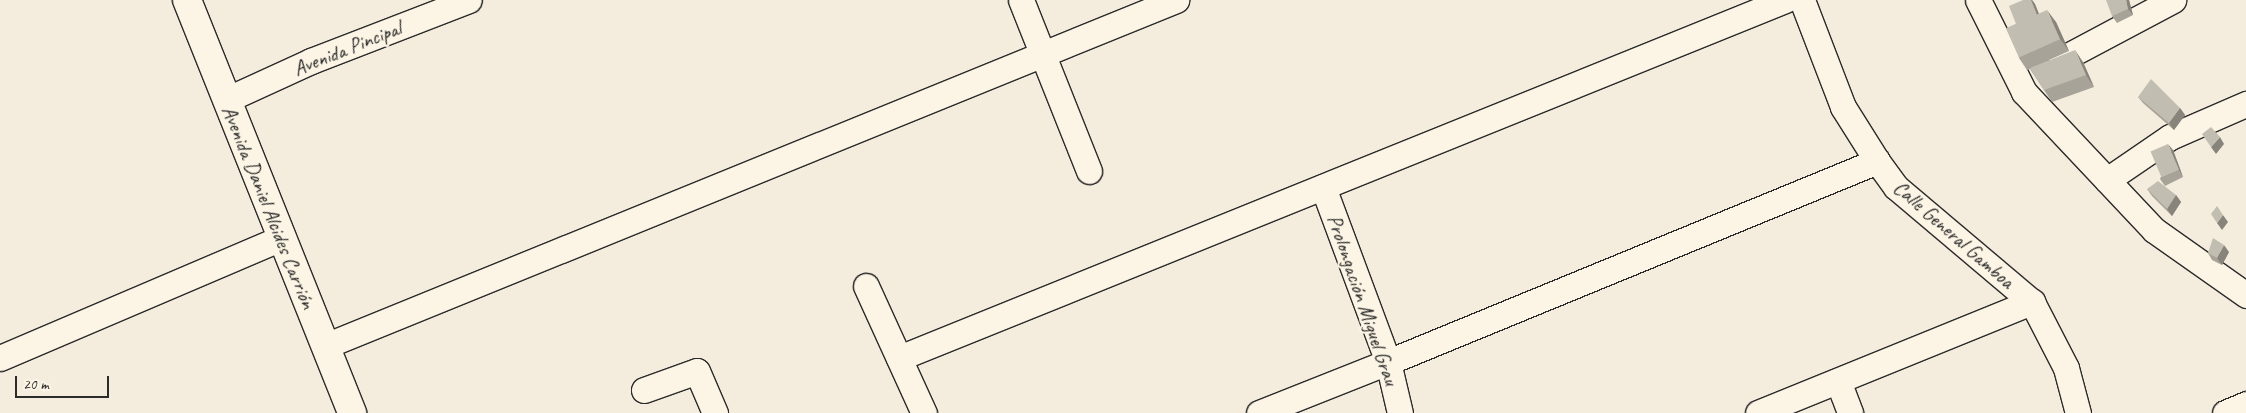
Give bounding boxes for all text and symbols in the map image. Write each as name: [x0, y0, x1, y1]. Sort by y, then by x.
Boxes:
street label: Avenida Pincipal: [289, 15, 405, 81]
street label: Avenida Daniel Alcides Carrión: [217, 101, 321, 313]
street label: Calle General Gamboa: [1888, 174, 2020, 294]
street label: Prolongación Miguel Grau: [1322, 211, 1404, 389]
scale bar: [18, 366, 111, 398]
text: 20 m: [23, 375, 49, 394]

